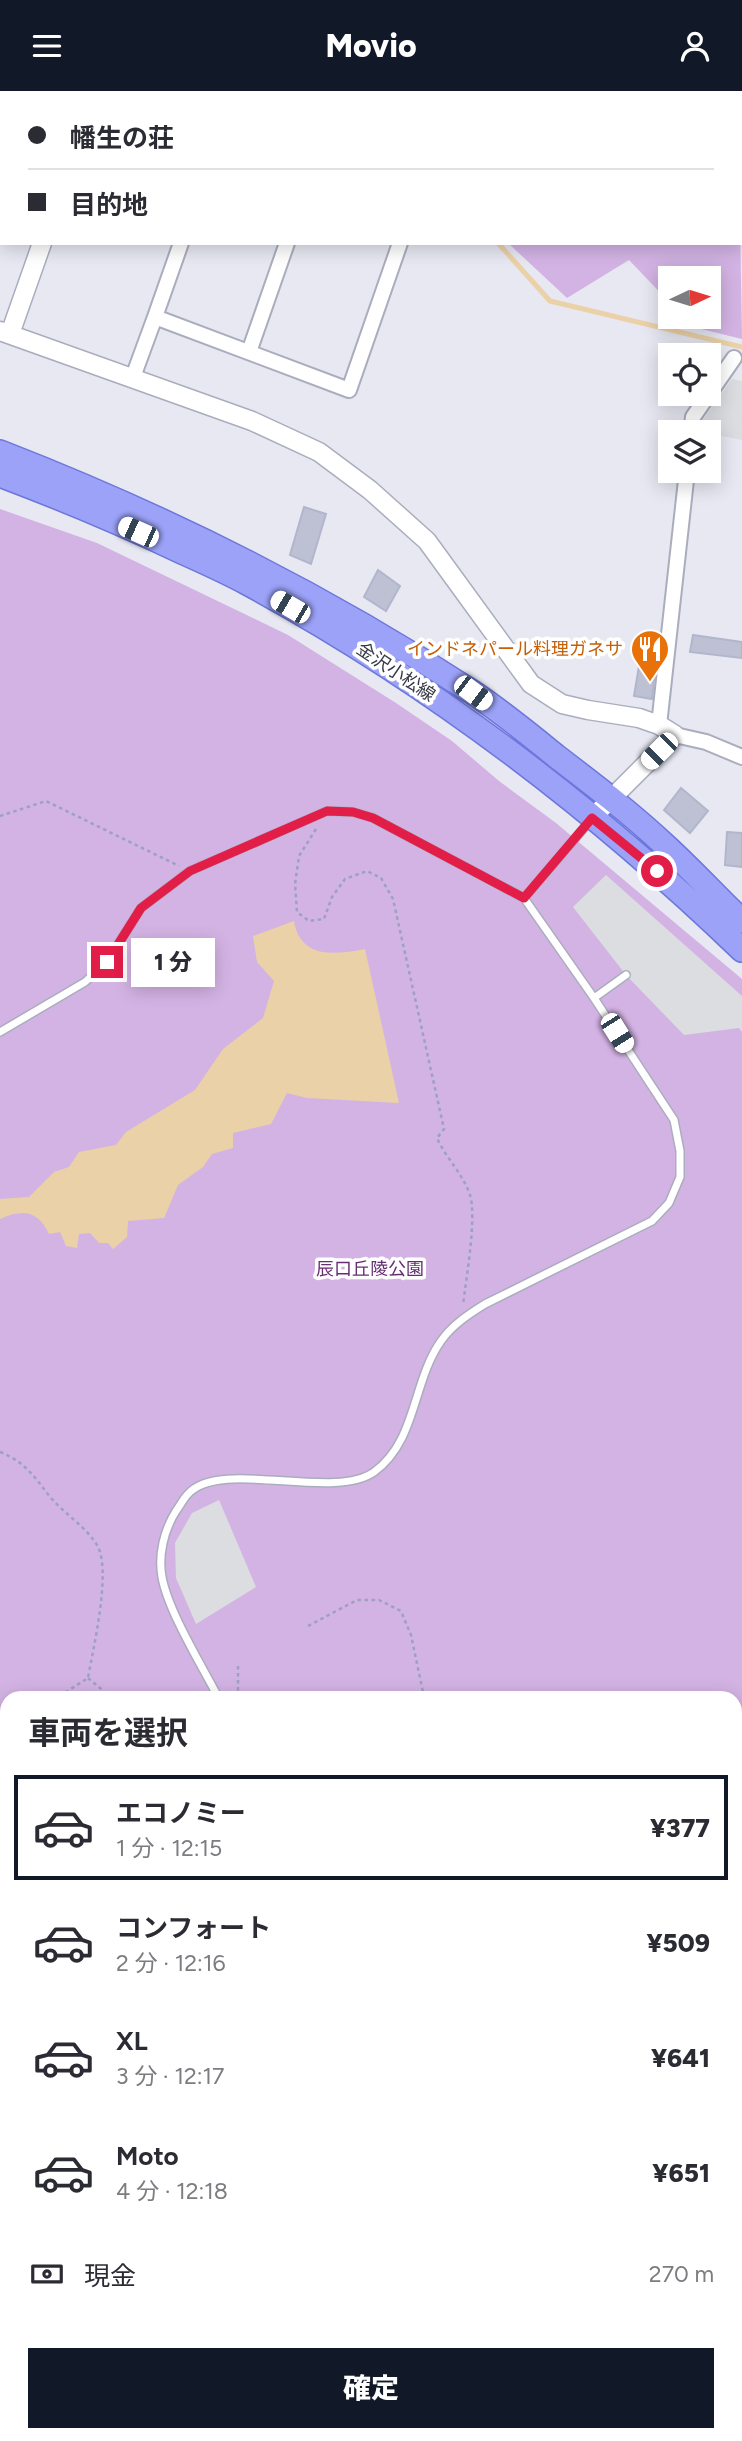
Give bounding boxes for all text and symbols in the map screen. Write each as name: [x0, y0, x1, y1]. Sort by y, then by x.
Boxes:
icon: menu: [28, 27, 66, 65]
text: Movio: [325, 27, 417, 65]
icon: person: [676, 27, 714, 65]
text: 幡生の荘: [70, 122, 174, 154]
text: 目的地: [70, 189, 148, 221]
north arrow: [658, 266, 721, 329]
map controls: [658, 266, 721, 483]
button: locate: [658, 343, 721, 406]
button: layers: [658, 420, 721, 483]
car: [115, 514, 162, 550]
car: [267, 587, 314, 627]
restaurant icon: インドネパール料理ガネサ: [629, 628, 671, 683]
street label: 金沢小松線: [353, 638, 439, 706]
place label: インドネパール料理ガネサ: [407, 638, 623, 660]
car: [450, 672, 497, 714]
car: [637, 729, 682, 773]
route start: [641, 855, 673, 887]
callout: 1 分: [132, 937, 216, 987]
route end: [91, 946, 123, 978]
text: 1 分: [154, 948, 192, 976]
car: [597, 1010, 638, 1056]
park label: 辰口丘陵公園: [316, 1258, 424, 1280]
text: 車両を選択: [28, 1714, 188, 1752]
icon: car: [32, 1796, 95, 1859]
text: エコノミー: [116, 1797, 246, 1829]
text: ¥377: [650, 1812, 710, 1844]
text: 1 分 · 12:15: [116, 1834, 222, 1862]
icon: car: [32, 1911, 95, 1974]
text: コンフォート: [116, 1912, 271, 1944]
text: ¥509: [646, 1927, 710, 1959]
text: 2 分 · 12:16: [116, 1949, 225, 1977]
text: XL: [116, 2025, 148, 2057]
icon: car: [32, 2026, 95, 2089]
text: ¥641: [651, 2042, 710, 2074]
text: 3 分 · 12:17: [116, 2062, 224, 2090]
text: Moto: [116, 2140, 179, 2172]
icon: car: [32, 2141, 95, 2204]
text: ¥651: [652, 2157, 710, 2189]
text: 4 分 · 12:18: [116, 2177, 228, 2205]
icon: cash: [28, 2255, 66, 2293]
text: 現金: [84, 2260, 136, 2292]
text: 270 m: [649, 2260, 714, 2288]
button: 確定: [28, 2348, 714, 2428]

